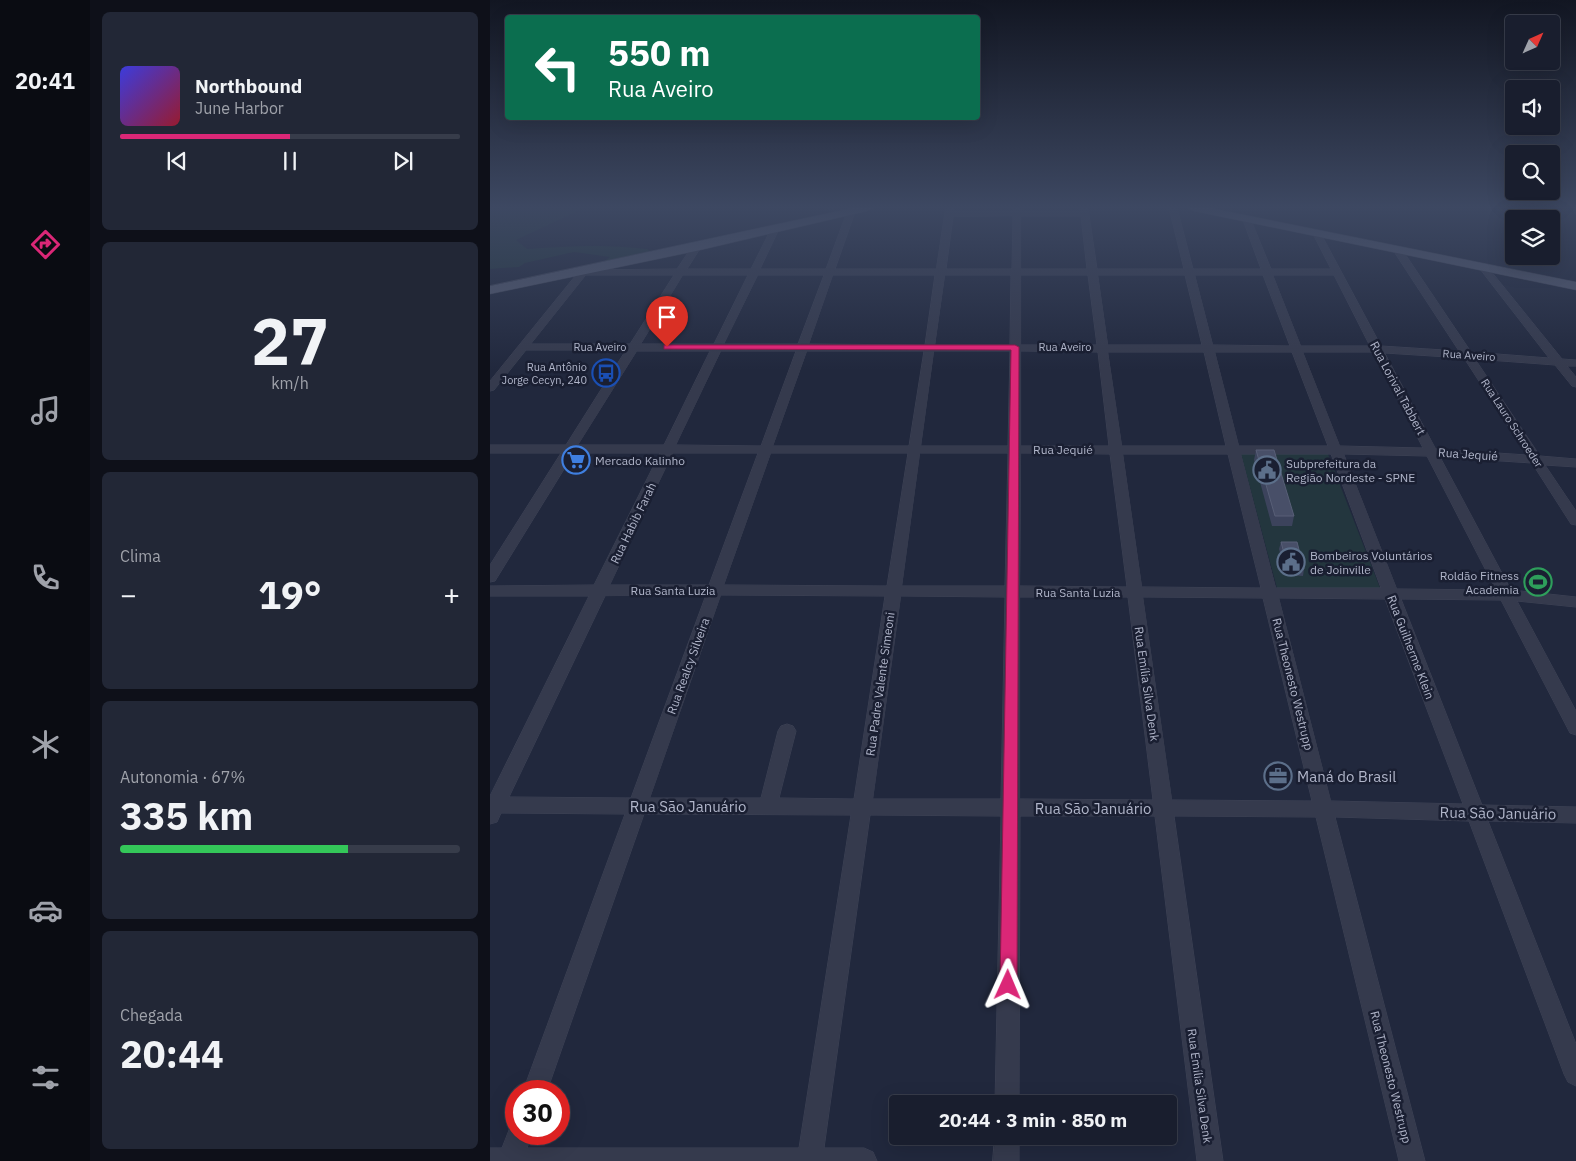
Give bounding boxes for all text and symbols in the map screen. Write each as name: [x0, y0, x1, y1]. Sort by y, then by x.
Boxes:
north arrow: [1505, 15, 1560, 70]
map controls: [1505, 15, 1560, 265]
text: 550 m: [608, 30, 711, 76]
icon: left: [525, 35, 590, 100]
text: 20:41: [15, 66, 75, 95]
text: Northbound: [195, 74, 302, 98]
text: Rua Aveiro: [608, 74, 714, 103]
button: sound: [1505, 80, 1560, 135]
text: June Harbor: [195, 98, 284, 118]
button: search: [1505, 145, 1560, 200]
icon: previous: [163, 147, 191, 175]
icon: pause: [276, 147, 304, 175]
icon: next: [389, 147, 417, 175]
button: layers: [1505, 210, 1560, 265]
icon: directions: [28, 227, 63, 262]
pin: [646, 296, 688, 347]
text: 27: [251, 298, 329, 383]
icon: arrive: [653, 303, 681, 331]
street label: Rua Lorival Tabbert: [1367, 339, 1429, 437]
street label: Rua Aveiro: [574, 340, 626, 354]
street label: Rua Aveiro: [1039, 340, 1091, 354]
street label: Rua Aveiro: [1442, 346, 1496, 364]
bus stop icon: Rua Antônio Jorge Cecyn, 240: [591, 358, 621, 388]
place label: Rua Antônio Jorge Cecyn, 240: [502, 360, 587, 387]
text: km/h: [271, 373, 309, 393]
street label: Rua Lauro Schroeder: [1478, 376, 1546, 470]
icon: music: [28, 393, 63, 428]
street label: Rua Jequié: [1033, 442, 1093, 457]
street label: Rua Jequié: [1438, 444, 1499, 464]
supermarket icon: Mercado Kalinho: [561, 445, 591, 475]
place label: Mercado Kalinho: [595, 453, 685, 468]
public building icon: Subprefeitura da Região Nordeste - SPNE: [1252, 455, 1282, 485]
place label: Subprefeitura da Região Nordeste - SPNE: [1286, 456, 1415, 485]
street label: Rua Habib Farah: [607, 480, 659, 566]
text: Clima: [120, 546, 161, 566]
public building icon: Bombeiros Voluntários de Joinville: [1276, 547, 1306, 577]
place label: Bombeiros Voluntários de Joinville: [1310, 548, 1433, 577]
icon: phone: [28, 560, 63, 595]
sports icon: Roldão Fitness Academia: [1523, 567, 1553, 597]
place label: Roldão Fitness Academia: [1440, 568, 1520, 597]
text: 19°: [258, 570, 322, 619]
text: −: [120, 576, 137, 613]
text: +: [443, 576, 460, 613]
street label: Rua Santa Luzia: [630, 583, 716, 598]
street label: Rua Santa Luzia: [1035, 585, 1121, 600]
street label: Rua Guilherme Klein: [1384, 593, 1438, 701]
street label: Rua Padre Valente Simeoni: [862, 611, 898, 757]
street label: Rua Realcy Silveira: [664, 615, 713, 716]
street label: Rua Theonesto Westrupp: [1269, 616, 1317, 752]
street label: Rua Emília Silva Denk: [1132, 626, 1163, 743]
icon: climate: [28, 727, 63, 762]
office icon: Maná do Brasil: [1263, 761, 1293, 791]
text: Autonomia · 67%: [120, 767, 245, 787]
place label: Maná do Brasil: [1297, 767, 1396, 786]
text: 335 km: [120, 791, 253, 840]
street label: Rua São Januário: [630, 797, 746, 816]
street label: Rua São Januário: [1035, 799, 1151, 818]
street label: Rua São Januário: [1439, 802, 1557, 824]
icon: car: [28, 893, 63, 928]
position arrow: [981, 958, 1033, 1010]
text: Chegada: [120, 1005, 183, 1025]
street label: Rua Theonesto Westrupp: [1367, 1009, 1415, 1145]
street label: Rua Emília Silva Denk: [1185, 1028, 1216, 1145]
text: 20:44: [120, 1029, 224, 1078]
icon: filters: [28, 1060, 63, 1095]
speed limit sign: 30: [505, 1080, 570, 1145]
text: 20:44 · 3 min · 850 m: [939, 1108, 1127, 1132]

